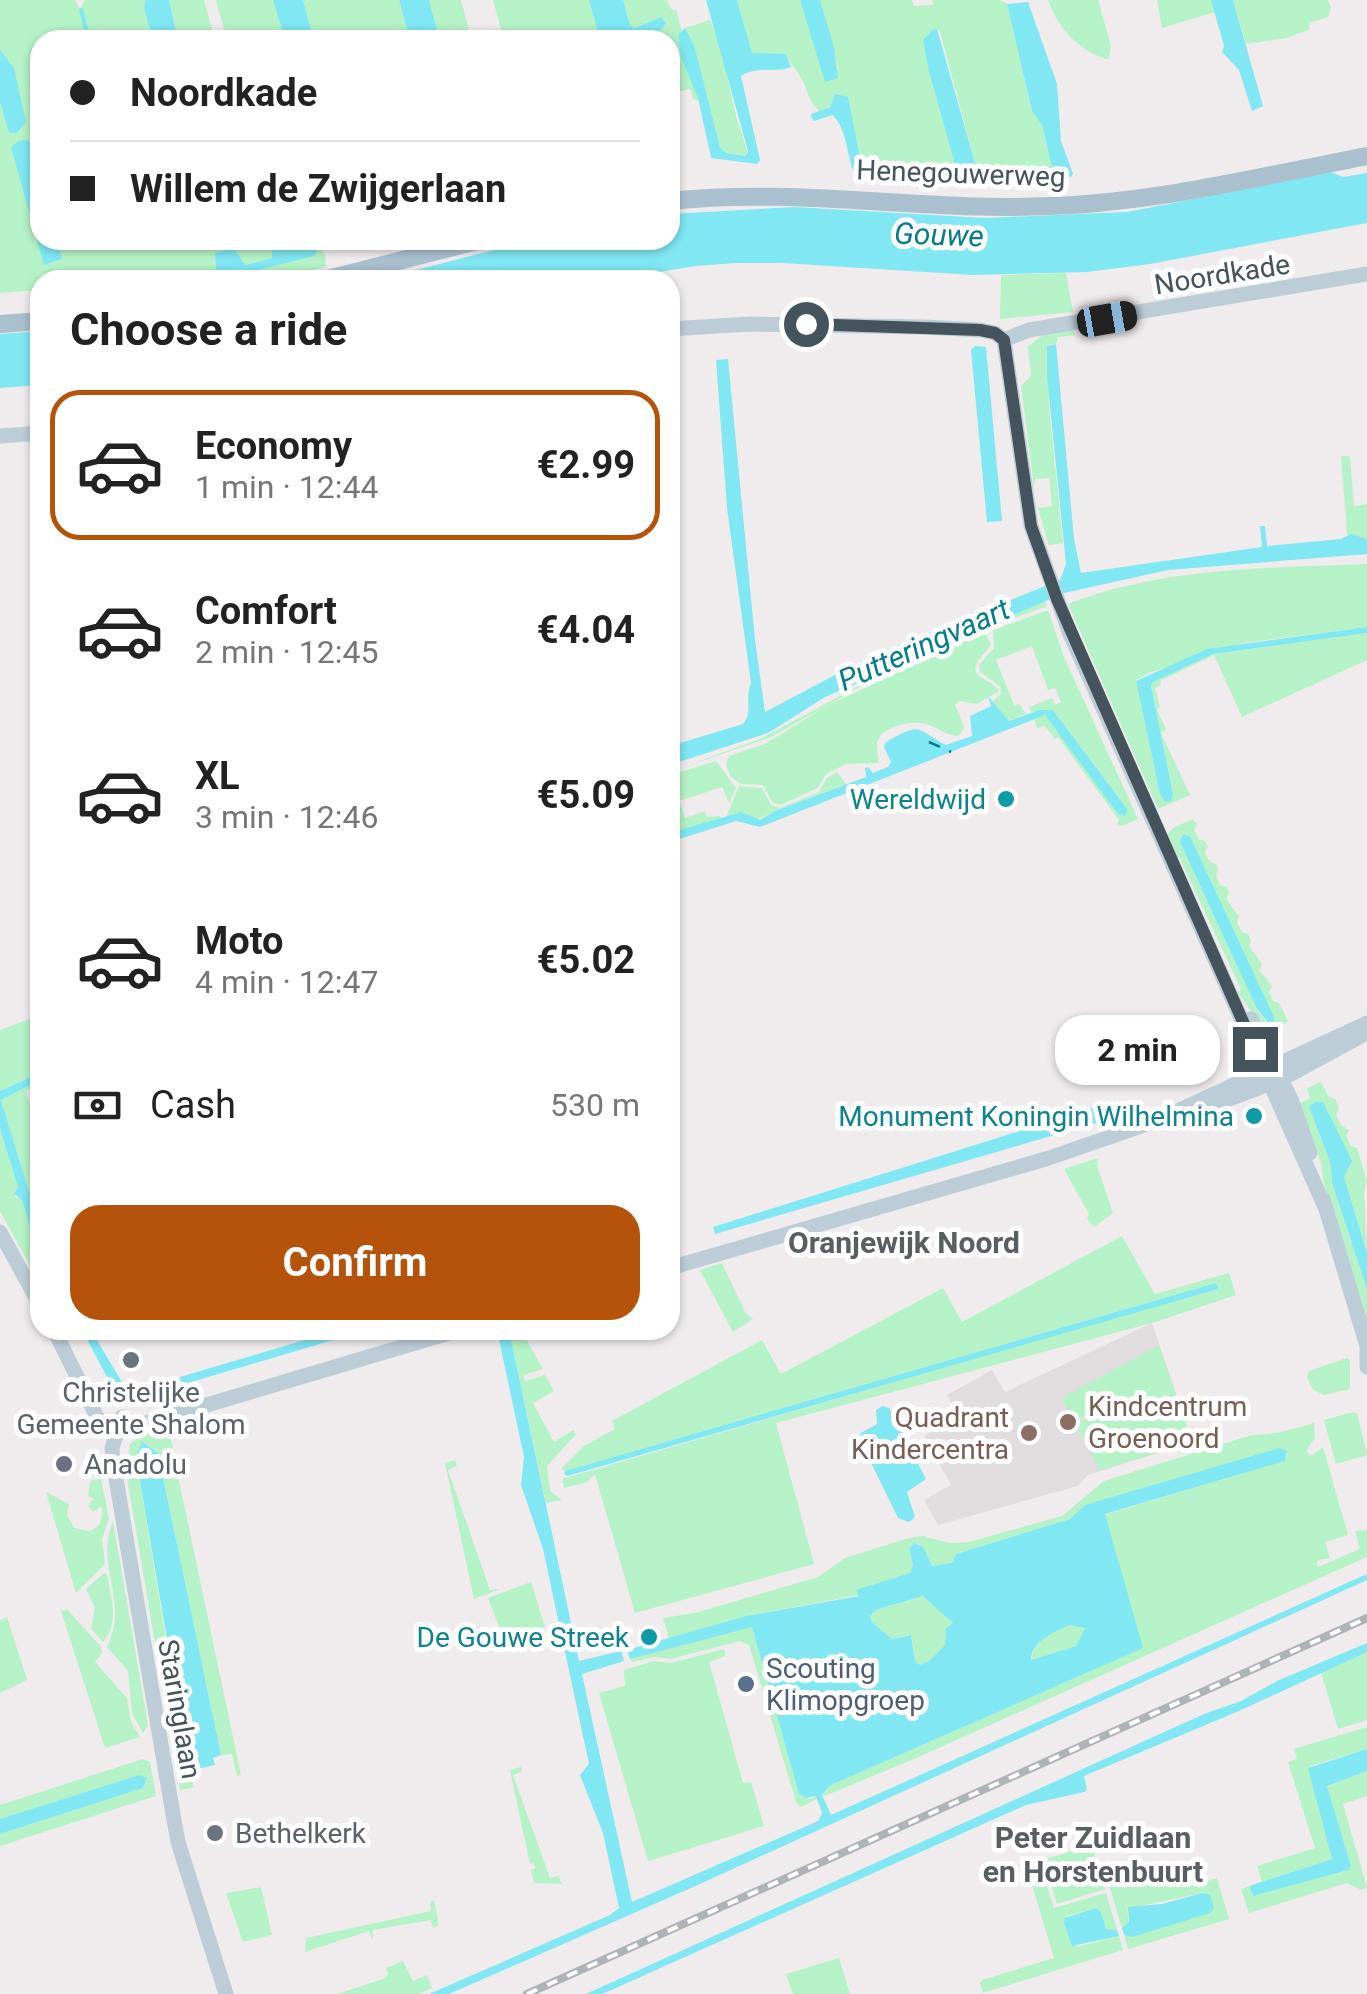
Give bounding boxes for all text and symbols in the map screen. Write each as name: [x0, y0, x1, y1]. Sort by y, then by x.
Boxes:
text: Noordkade: [130, 71, 317, 115]
street label: Henegouwerweg: [856, 153, 1066, 194]
text: Willem de Zwijgerlaan: [130, 167, 506, 211]
water label: Gouwe: [894, 215, 984, 254]
street label: Noordkade: [1152, 247, 1292, 302]
car: [1075, 299, 1139, 339]
route start: [784, 302, 829, 347]
text: Choose a ride: [70, 303, 347, 356]
icon: car: [75, 420, 165, 510]
text: Economy: [195, 424, 352, 468]
text: €2.99: [537, 443, 635, 487]
text: 1 min · 12:44: [195, 468, 378, 506]
icon: car: [75, 585, 165, 675]
text: Comfort: [195, 589, 337, 633]
water label: Putteringvaart: [833, 591, 1015, 698]
text: €4.04: [537, 608, 635, 652]
text: 2 min · 12:45: [195, 633, 378, 671]
icon: car: [75, 750, 165, 840]
text: XL: [195, 754, 240, 798]
text: €5.09: [537, 773, 635, 817]
place label: Wereldwijd: [850, 783, 986, 816]
marker: Wereldwijd: [995, 788, 1017, 810]
text: 3 min · 12:46: [195, 798, 378, 836]
icon: car: [75, 915, 165, 1005]
text: Moto: [195, 919, 284, 963]
text: €5.02: [537, 938, 635, 982]
text: 4 min · 12:47: [195, 963, 378, 1001]
callout: 2 min: [1055, 1014, 1220, 1084]
route end: [1233, 1027, 1278, 1072]
text: 2 min: [1097, 1031, 1178, 1069]
icon: cash: [70, 1078, 125, 1133]
text: Cash: [150, 1083, 236, 1127]
text: 530 m: [550, 1086, 640, 1124]
place label: Monument Koningin Wilhelmina: [838, 1100, 1234, 1133]
marker: Monument Koningin Wilhelmina: [1243, 1105, 1265, 1127]
button: Confirm: [70, 1205, 640, 1320]
district label: Oranjewijk Noord: [788, 1225, 1020, 1260]
marker: Christelijke Gemeente Shalom: [120, 1349, 142, 1371]
place label: Christelijke Gemeente Shalom: [16, 1376, 246, 1441]
place label: Kindcentrum Groenoord: [1088, 1390, 1247, 1455]
place label: Quadrant Kindercentra: [851, 1401, 1009, 1466]
marker: Kindcentrum Groenoord: [1057, 1411, 1079, 1433]
marker: Quadrant Kindercentra: [1018, 1422, 1040, 1444]
place label: Anadolu: [84, 1448, 187, 1481]
marker: Anadolu: [53, 1453, 75, 1475]
place label: De Gouwe Streek: [417, 1621, 630, 1654]
marker: De Gouwe Streek: [638, 1626, 660, 1648]
street label: Staringlaan: [151, 1637, 208, 1781]
place label: Scouting Klimopgroep: [766, 1652, 925, 1717]
marker: Scouting Klimopgroep: [735, 1673, 757, 1695]
place label: Bethelkerk: [235, 1817, 367, 1850]
district label: Peter Zuidlaan en Horstenbuurt: [983, 1820, 1203, 1889]
marker: Bethelkerk: [204, 1822, 226, 1844]

